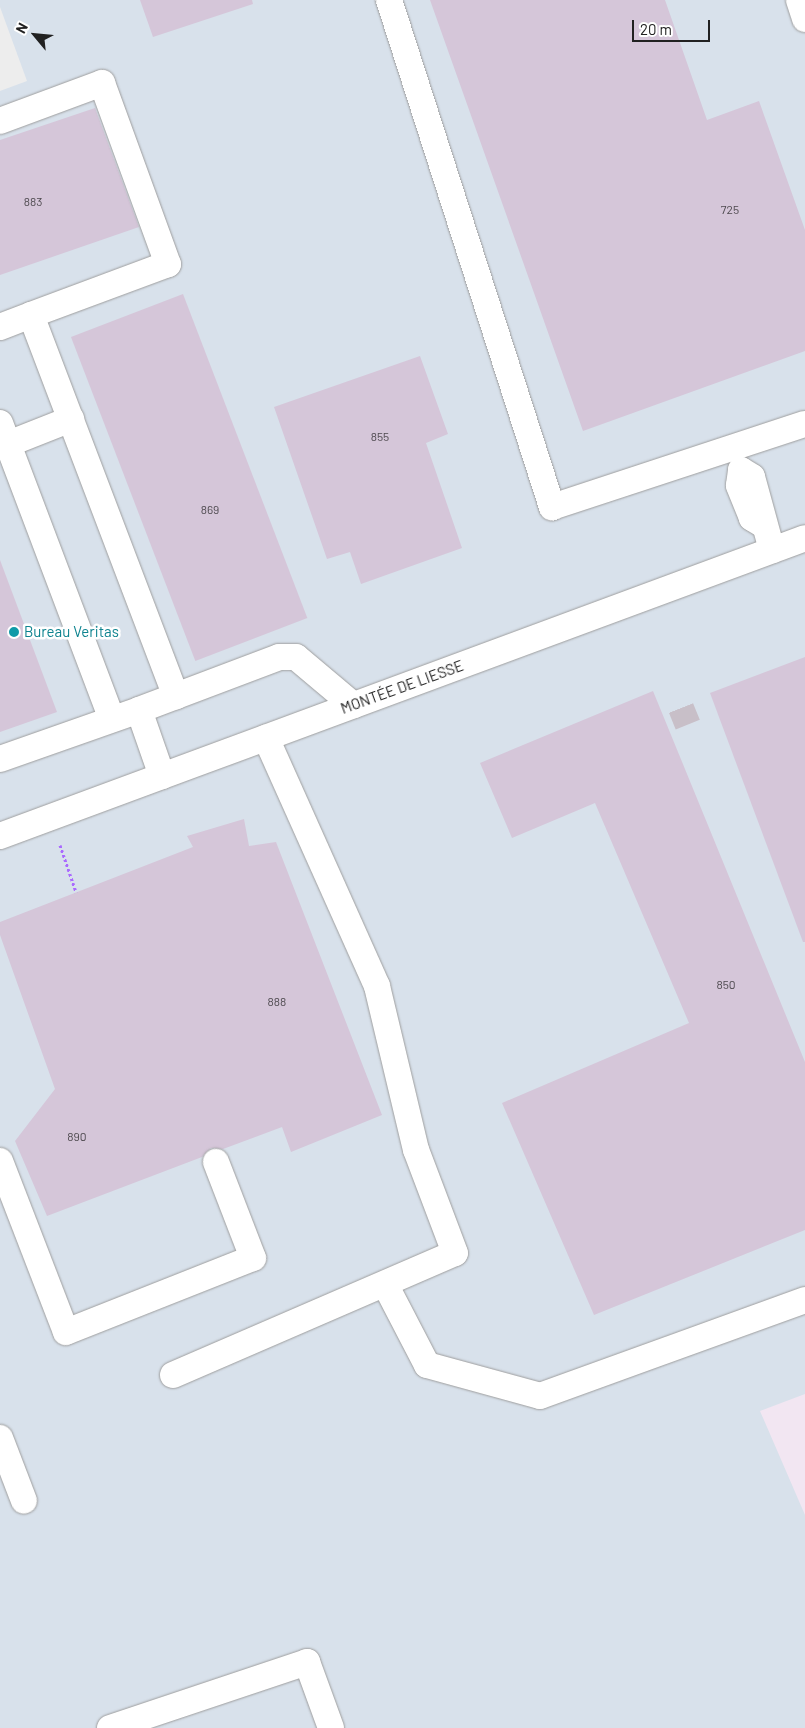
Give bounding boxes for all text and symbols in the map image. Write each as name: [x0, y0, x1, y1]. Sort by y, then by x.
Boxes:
north arrow: [10, 10, 60, 60]
scale bar: [635, 10, 712, 42]
text: N: [12, 20, 31, 36]
text: 20 m: [640, 20, 672, 38]
house number: 883: [24, 195, 42, 209]
house number: 725: [721, 203, 739, 217]
house number: 855: [371, 430, 389, 444]
house number: 869: [201, 503, 219, 517]
place label: Bureau Veritas: [24, 623, 119, 641]
marker: Bureau Veritas: [8, 626, 20, 638]
street label: MONTÉE DE LIESSE: [338, 656, 466, 718]
house number: 850: [716, 978, 736, 992]
house number: 888: [268, 995, 286, 1009]
house number: 890: [67, 1130, 87, 1144]

